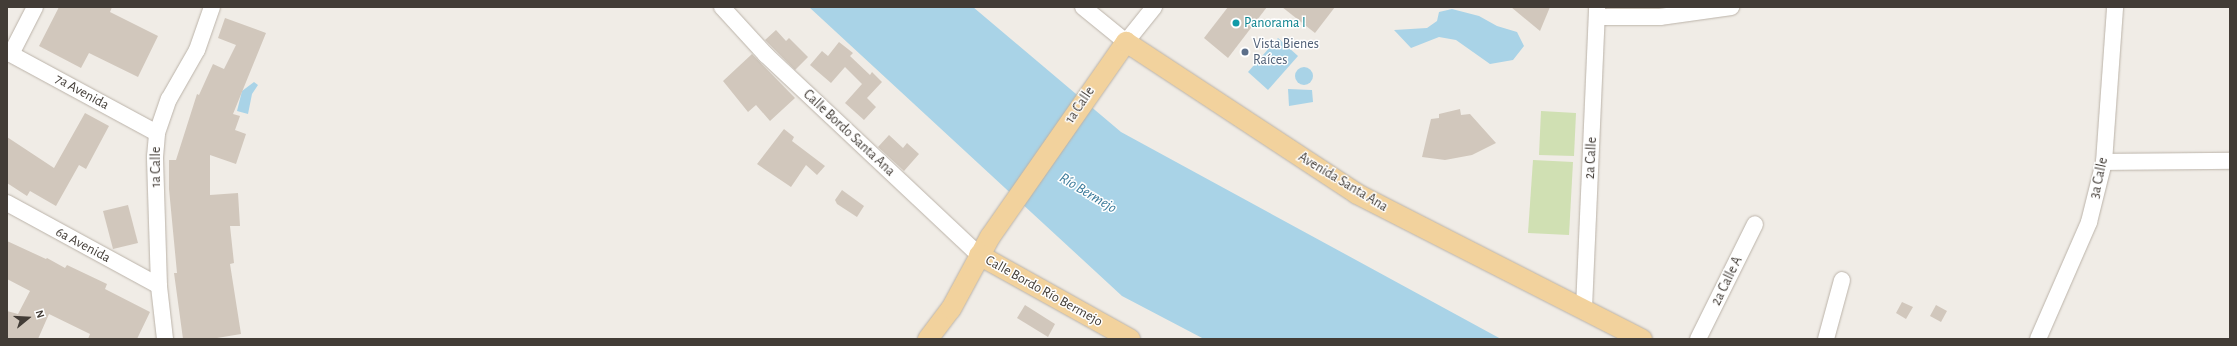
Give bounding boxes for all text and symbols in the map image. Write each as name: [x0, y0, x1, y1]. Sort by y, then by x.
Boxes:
place label: Panorama I: [1244, 15, 1306, 31]
marker: Panorama I: [1231, 18, 1241, 28]
place label: Vista Bienes Raíces: [1253, 36, 1319, 68]
marker: Vista Bienes Raíces: [1240, 47, 1250, 57]
street label: 7a Avenida: [52, 70, 112, 114]
street label: 1a Calle: [1062, 83, 1098, 127]
street label: Calle Bordo Santa Ana: [800, 86, 898, 180]
street label: 2a Calle: [1582, 136, 1600, 180]
street label: 1a Calle: [148, 147, 164, 187]
street label: Avenida Santa Ana: [1295, 149, 1391, 215]
street label: 3a Calle: [2086, 156, 2112, 200]
water label: Río Bermejo: [1056, 169, 1120, 217]
street label: 6a Avenida: [53, 224, 113, 266]
street label: Calle Bordo Río Bermejo: [982, 252, 1106, 330]
street label: 2a Calle A: [1708, 254, 1746, 308]
north arrow: [8, 298, 48, 338]
text: N: [33, 309, 46, 319]

